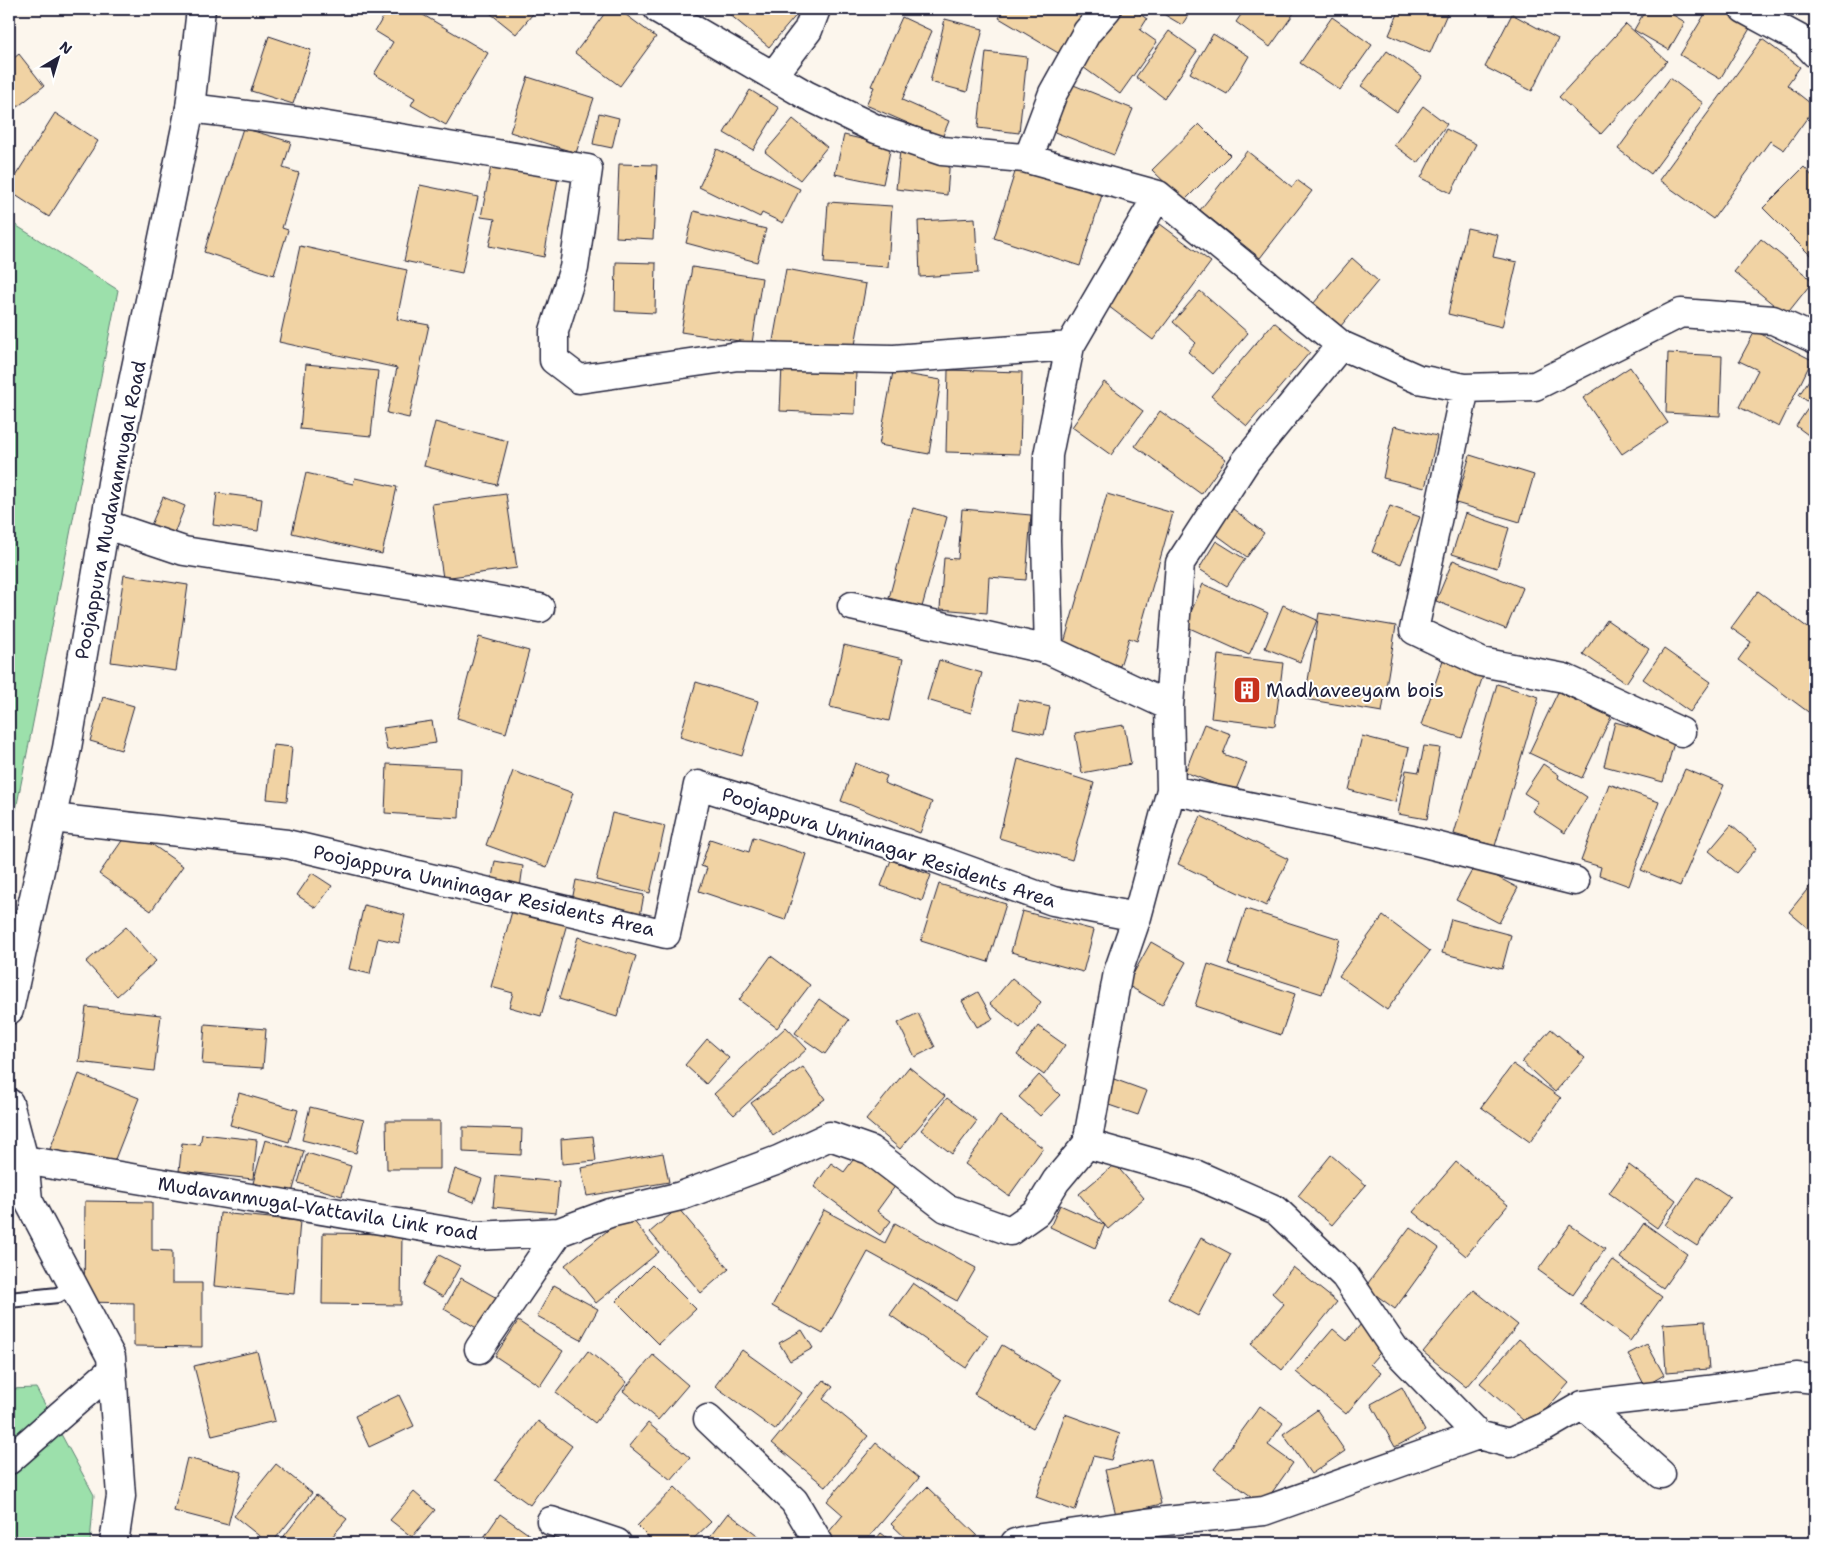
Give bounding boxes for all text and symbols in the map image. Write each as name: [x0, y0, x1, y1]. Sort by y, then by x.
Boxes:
north arrow: [32, 32, 82, 82]
text: N: [56, 37, 76, 58]
street label: Poojappura Mudavanmugal Road: [69, 358, 152, 662]
building icon: Madhaveeyam bois: [1232, 675, 1262, 705]
place label: Madhaveeyam bois: [1266, 678, 1444, 703]
street label: Poojappura Unninagar Residents Area: [719, 782, 1059, 913]
street label: Poojappura Unninagar Residents Area: [311, 839, 657, 942]
street label: Mudavanmugal-Vattavila Link road: [156, 1171, 480, 1246]

